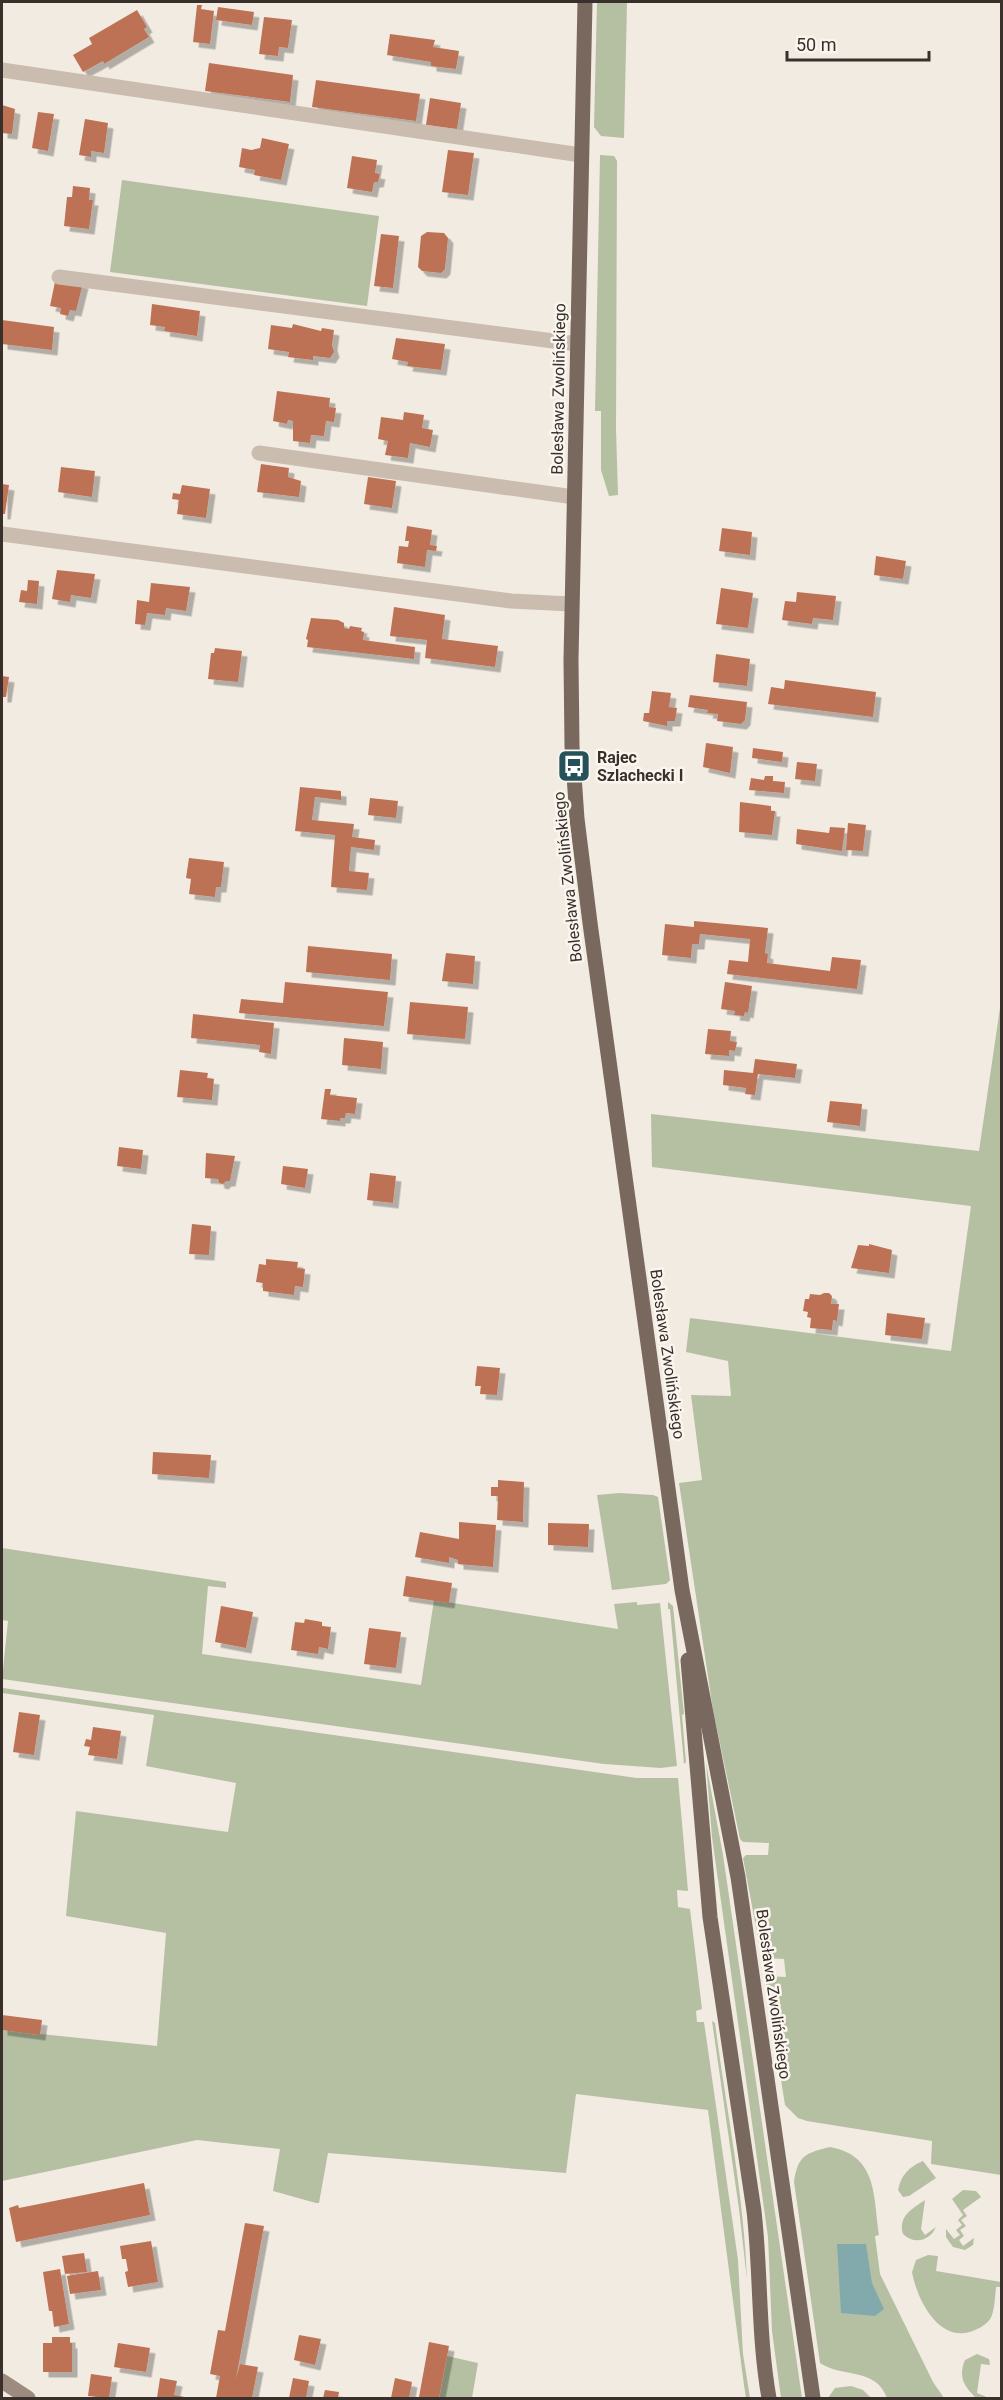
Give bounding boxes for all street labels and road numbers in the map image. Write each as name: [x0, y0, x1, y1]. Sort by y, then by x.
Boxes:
street label: Bolesława Zwolińskiego: [548, 303, 569, 475]
street label: Bolesława Zwolińskiego: [549, 791, 586, 963]
street label: Bolesława Zwolińskiego: [646, 1268, 689, 1440]
street label: Bolesława Zwolińskiego: [752, 1908, 795, 2080]

